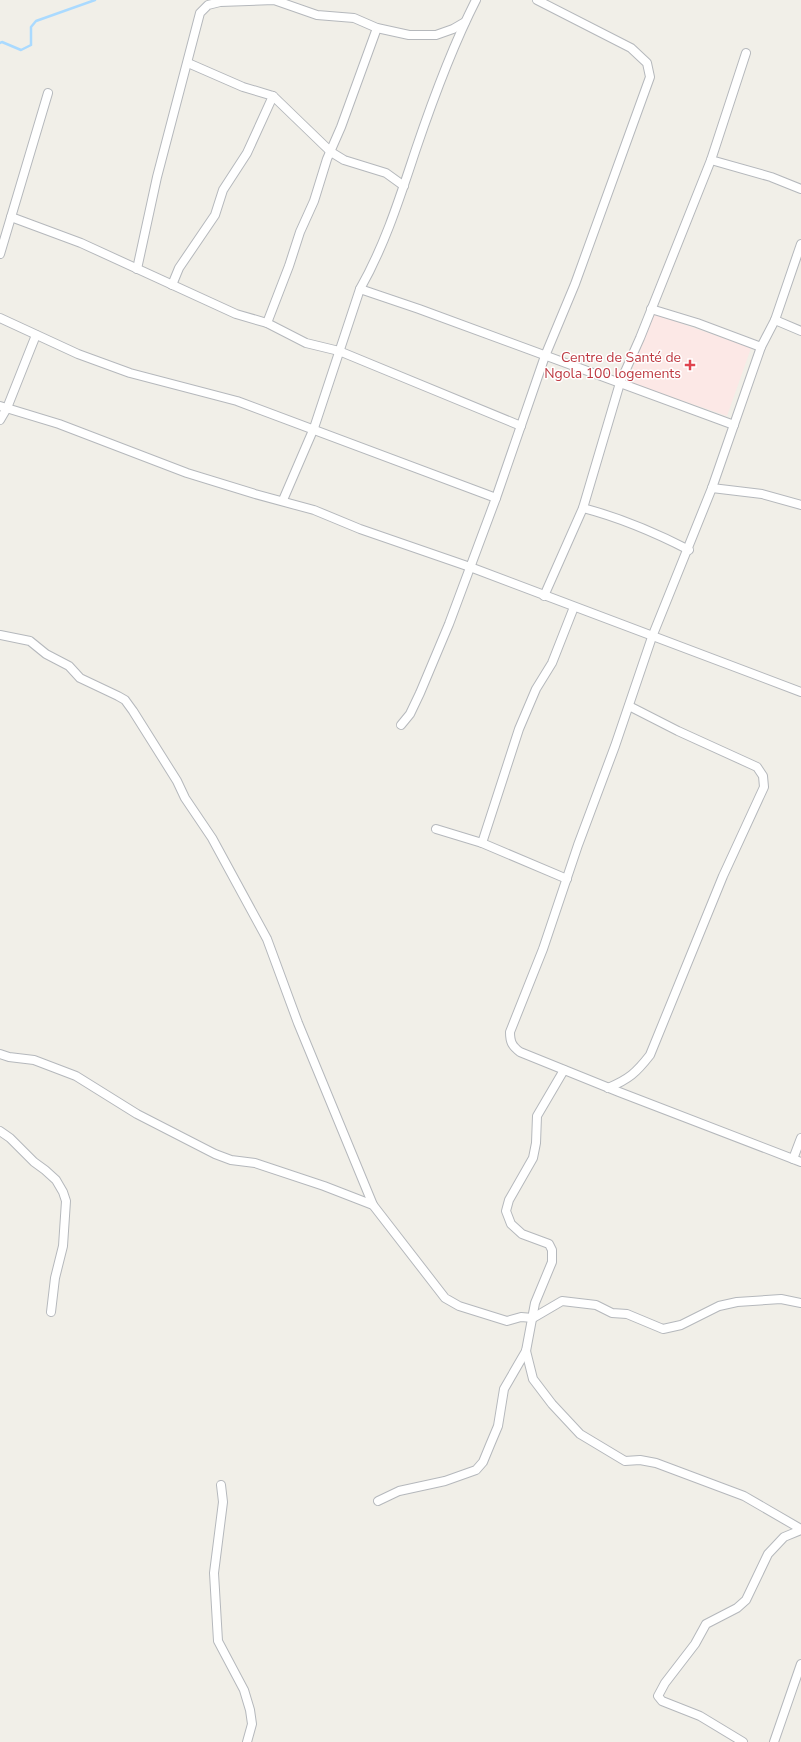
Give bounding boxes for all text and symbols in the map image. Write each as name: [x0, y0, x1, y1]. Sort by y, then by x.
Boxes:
place label: Centre de Santé de Ngola 100 logements: [544, 348, 681, 383]
marker: Centre de Santé de Ngola 100 logements: [684, 359, 696, 371]

